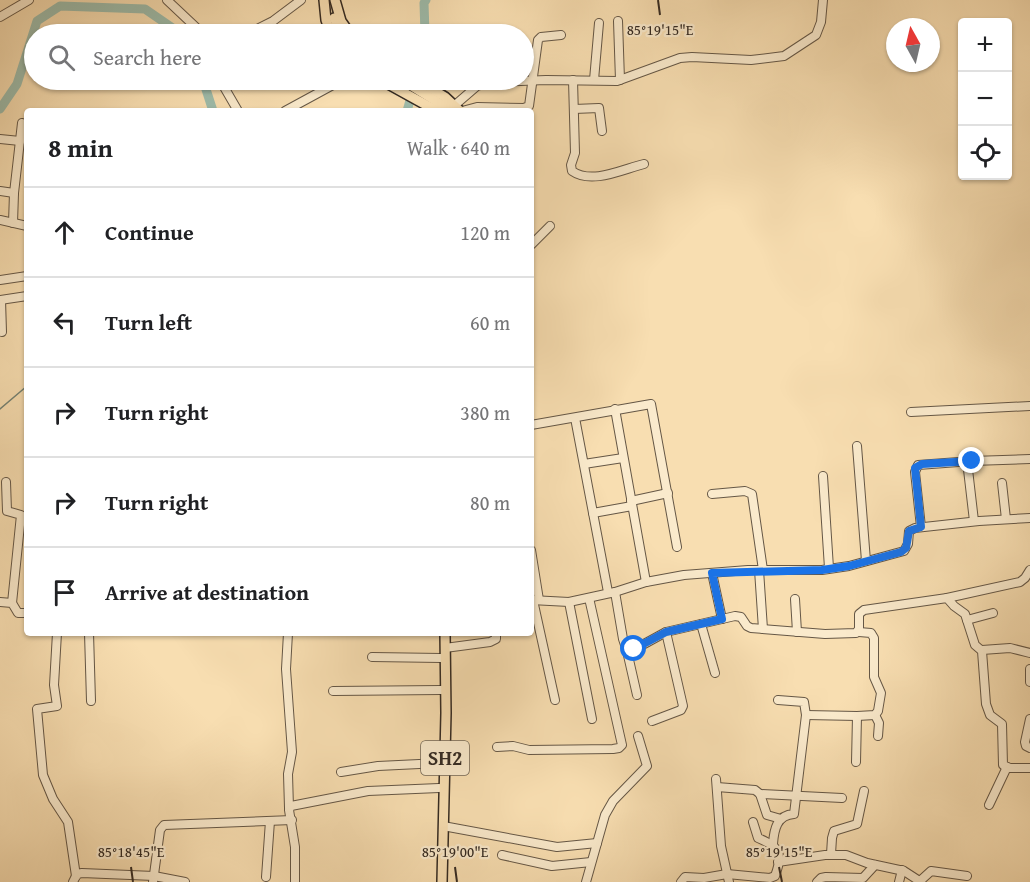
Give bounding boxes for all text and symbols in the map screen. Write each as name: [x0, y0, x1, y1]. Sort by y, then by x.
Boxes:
north arrow: [886, 18, 940, 72]
map controls: [958, 18, 1012, 180]
button: +: [958, 18, 1012, 72]
text: 85°19'15"E: [627, 19, 694, 40]
search box: [24, 24, 534, 90]
icon: search: [45, 41, 78, 74]
text: Search here: [93, 41, 202, 73]
button: −: [958, 72, 1012, 126]
button: locate: [958, 126, 1012, 180]
text: 8 min: [48, 128, 113, 167]
text: Walk · 640 m: [407, 133, 510, 162]
icon: ahead: [48, 216, 81, 249]
text: Continue: [105, 216, 194, 248]
text: 120 m: [460, 218, 510, 247]
icon: left: [48, 306, 81, 339]
text: Turn left: [105, 306, 192, 338]
text: 60 m: [470, 308, 510, 337]
icon: right: [48, 396, 81, 429]
text: Turn right: [105, 396, 208, 428]
text: 380 m: [460, 398, 510, 427]
route end: [958, 447, 984, 473]
icon: right: [48, 486, 81, 519]
text: Turn right: [105, 486, 208, 518]
text: 80 m: [470, 488, 510, 517]
icon: arrive: [48, 576, 81, 609]
text: Arrive at destination: [105, 576, 309, 608]
route start: [620, 635, 646, 661]
road number: SH2: [421, 741, 469, 775]
text: 85°18'45"E: [98, 841, 165, 862]
text: 85°19'00"E: [422, 841, 489, 862]
text: 85°19'15"E: [746, 841, 813, 862]

